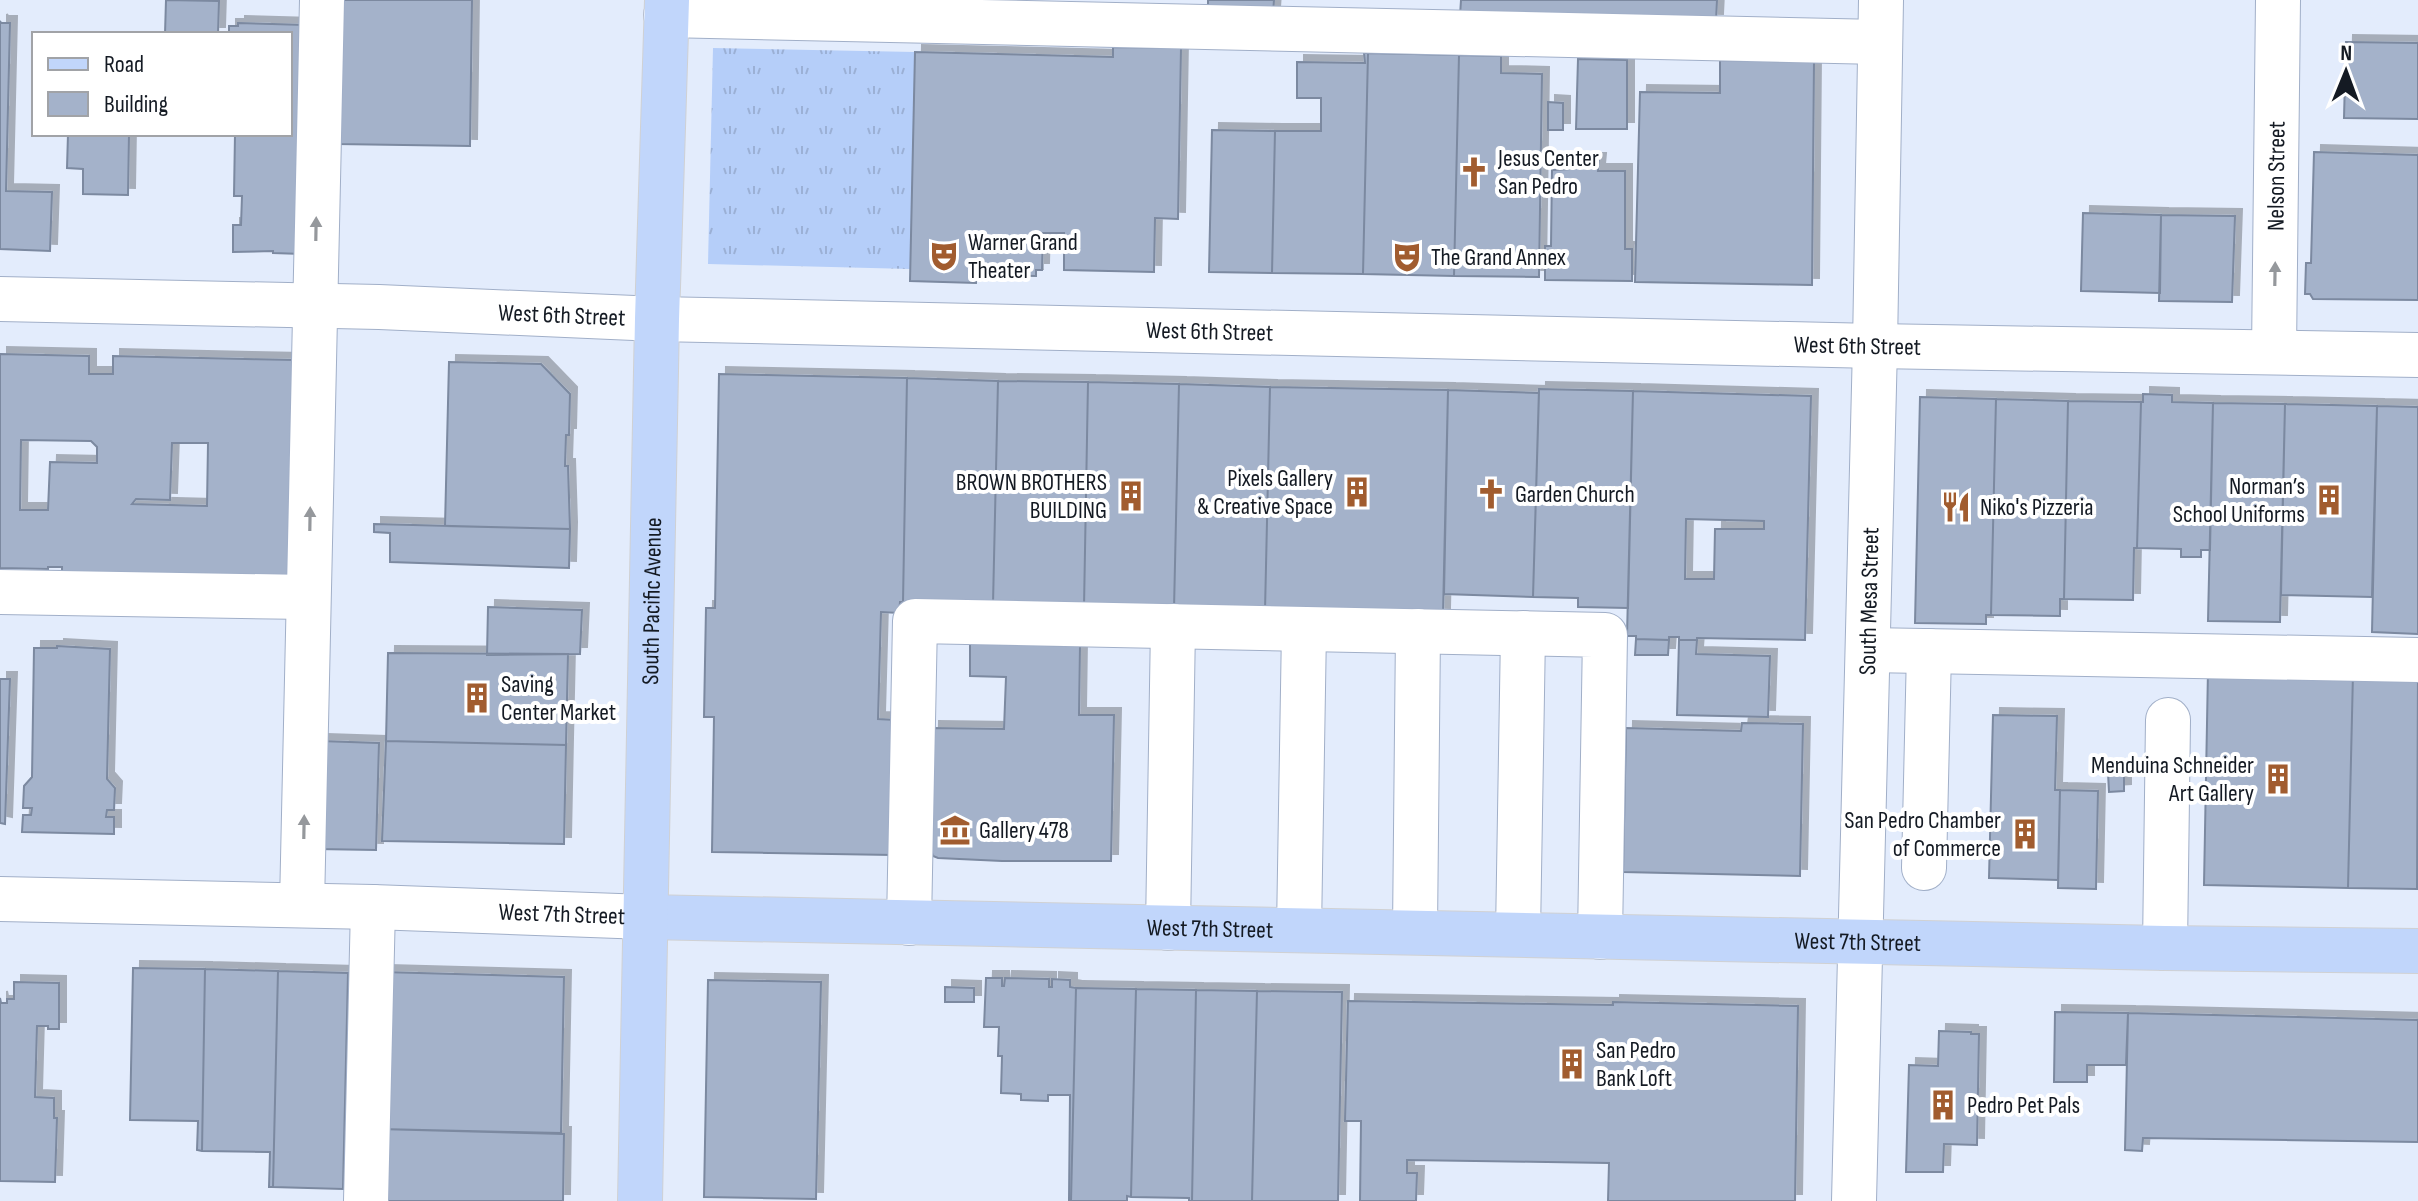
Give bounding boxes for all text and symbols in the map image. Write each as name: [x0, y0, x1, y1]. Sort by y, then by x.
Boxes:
legend: [32, 32, 292, 136]
north arrow: [2306, 32, 2386, 112]
text: N: [2340, 40, 2352, 67]
text: Road: [104, 50, 144, 79]
text: Building: [104, 90, 168, 119]
street label: Nelson Street: [2261, 121, 2292, 231]
place label: Jesus Center San Pedro: [1497, 144, 1599, 201]
church icon: Jesus Center San Pedro: [1457, 155, 1491, 189]
one-way arrow: [310, 216, 322, 241]
place label: Warner Grand Theater: [968, 228, 1078, 285]
theatre icon: Warner Grand Theater: [927, 239, 961, 273]
theatre icon: The Grand Annex: [1390, 240, 1424, 274]
place label: The Grand Annex: [1431, 243, 1566, 272]
one-way arrow: [2269, 261, 2281, 286]
street label: West 6th Street: [498, 298, 626, 333]
street label: West 6th Street: [1146, 316, 1273, 348]
street label: West 6th Street: [1793, 330, 1921, 362]
place label: Pixels Gallery & Creative Space: [1197, 464, 1333, 521]
place label: BROWN BROTHERS BUILDING: [956, 468, 1107, 525]
place label: Norman’s School Uniforms: [2173, 472, 2305, 529]
building icon: Pixels Gallery & Creative Space: [1340, 475, 1374, 509]
church icon: Garden Church: [1474, 477, 1508, 511]
building icon: BROWN BROTHERS BUILDING: [1114, 479, 1148, 513]
place label: Garden Church: [1515, 480, 1635, 509]
building icon: Norman’s School Uniforms: [2312, 483, 2346, 517]
restaurant icon: Niko's Pizzeria: [1939, 490, 1973, 524]
place label: Niko's Pizzeria: [1980, 493, 2093, 522]
one-way arrow: [304, 506, 316, 531]
street label: South Pacific Avenue: [636, 517, 668, 685]
street label: South Mesa Street: [1853, 527, 1886, 676]
place label: Saving Center Market: [501, 670, 616, 727]
building icon: Saving Center Market: [460, 681, 494, 715]
place label: Menduina Schneider Art Gallery: [2091, 751, 2254, 808]
building icon: Menduina Schneider Art Gallery: [2261, 762, 2295, 796]
place label: San Pedro Chamber of Commerce: [1844, 806, 2001, 863]
museum icon: Gallery 478: [938, 813, 972, 847]
one-way arrow: [298, 814, 310, 839]
place label: Gallery 478: [979, 816, 1069, 845]
building icon: San Pedro Chamber of Commerce: [2008, 817, 2042, 851]
street label: West 7th Street: [498, 898, 626, 931]
street label: West 7th Street: [1146, 913, 1273, 945]
street label: West 7th Street: [1794, 926, 1921, 958]
place label: San Pedro Bank Loft: [1596, 1036, 1676, 1093]
building icon: San Pedro Bank Loft: [1555, 1047, 1589, 1081]
building icon: Pedro Pet Pals: [1926, 1088, 1960, 1122]
place label: Pedro Pet Pals: [1967, 1091, 2080, 1120]

